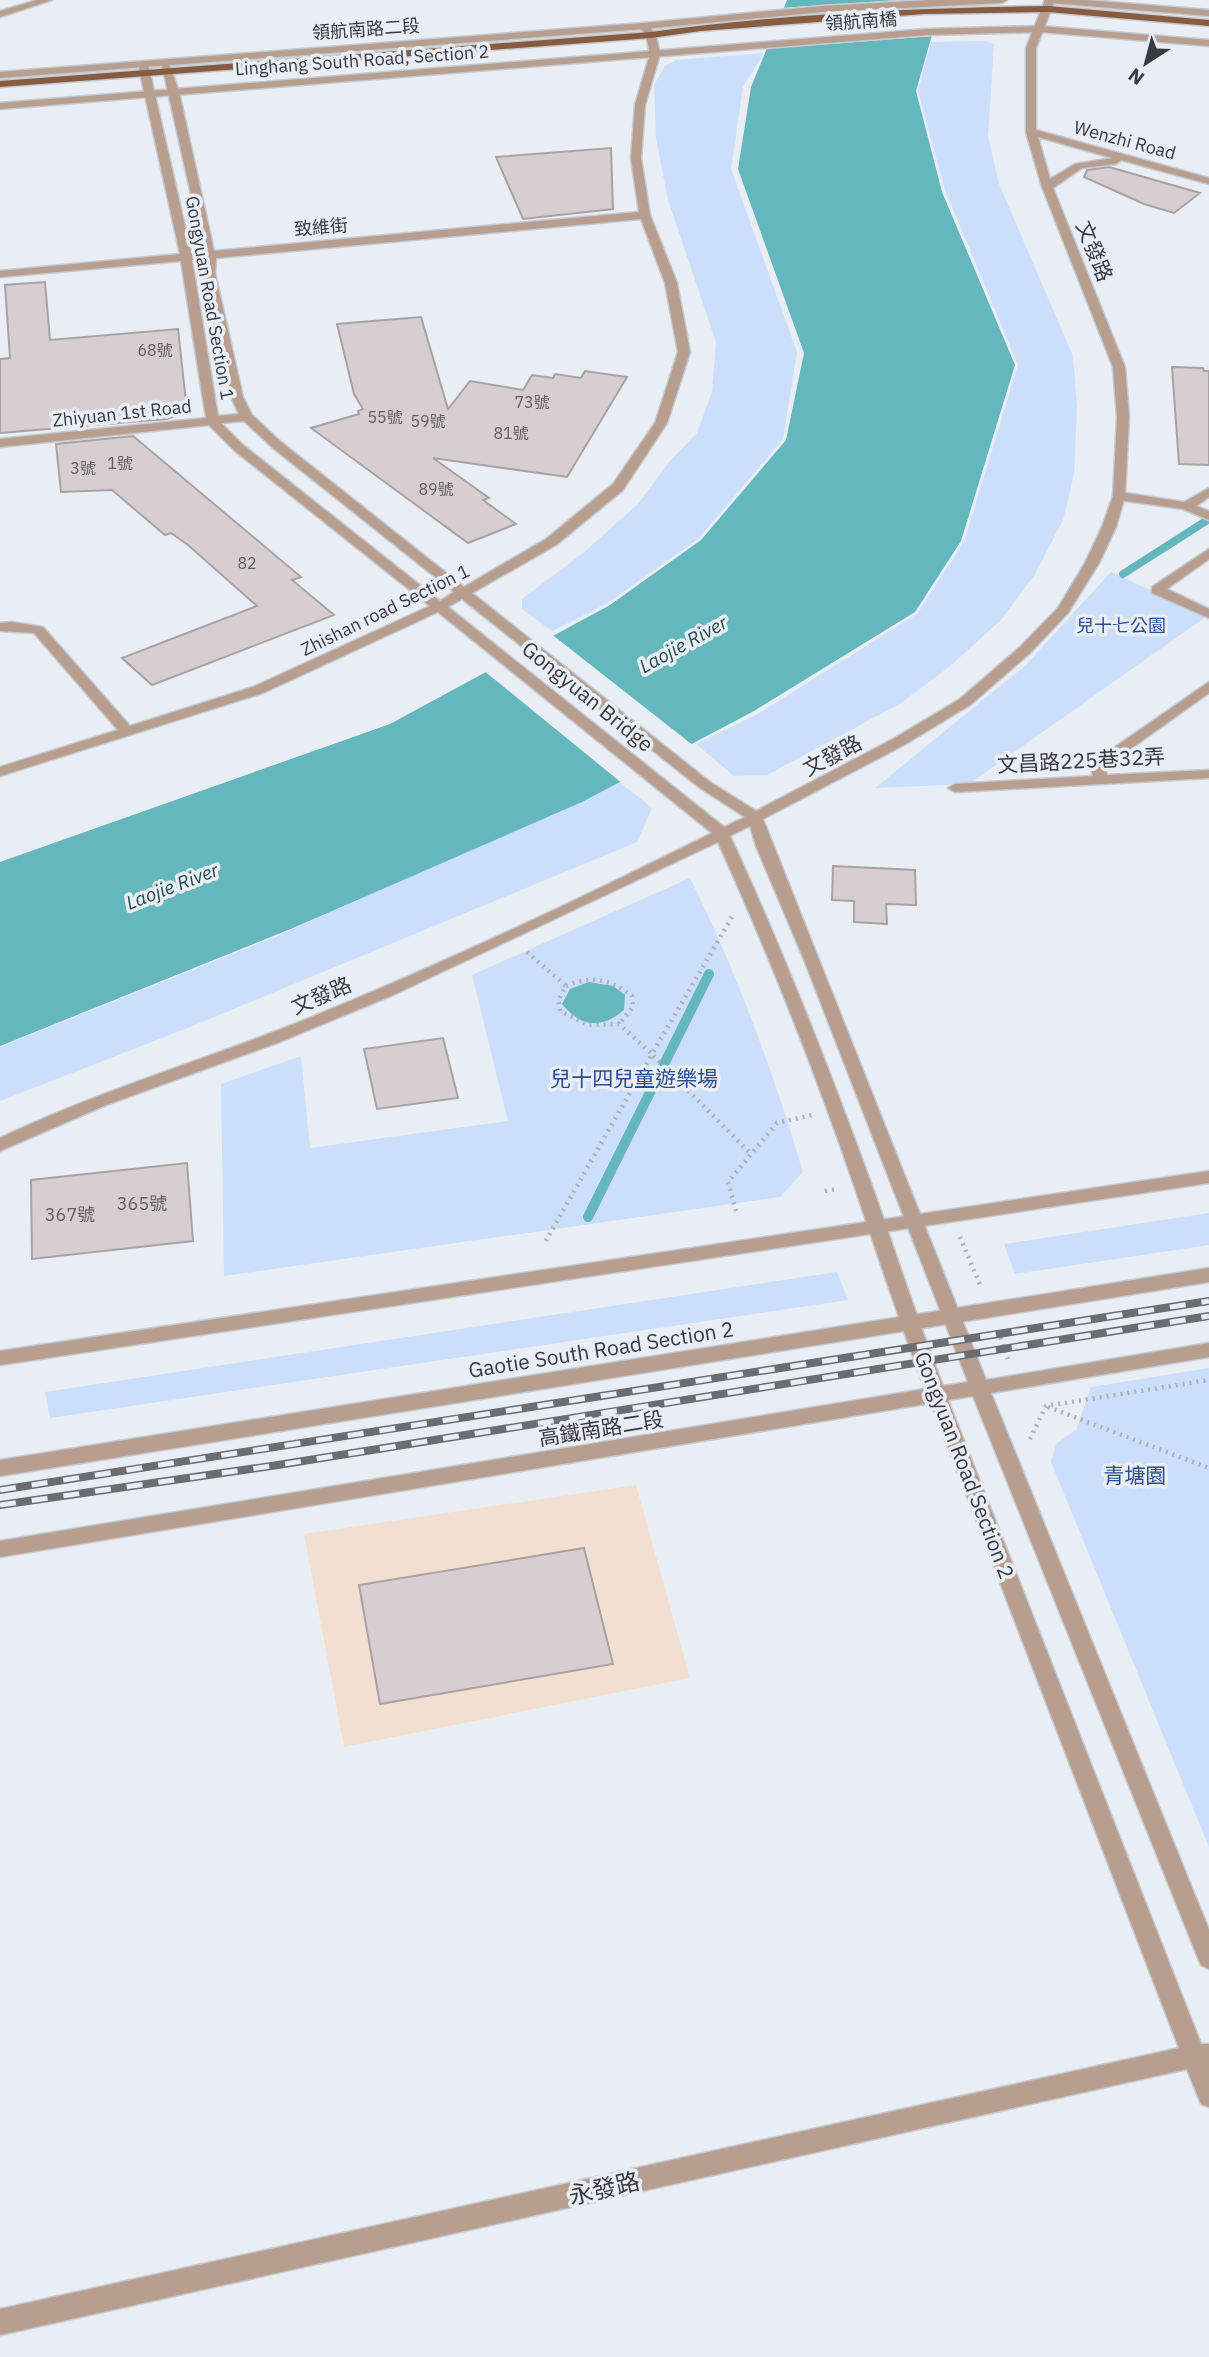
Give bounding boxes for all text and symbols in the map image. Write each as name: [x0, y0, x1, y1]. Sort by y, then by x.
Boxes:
street label: 領航南橋: [824, 7, 898, 35]
street label: 領航南路二段: [311, 14, 421, 44]
north arrow: [1111, 28, 1181, 98]
street label: Linghang South Road, Section 2: [234, 40, 490, 80]
text: N: [1123, 63, 1149, 91]
street label: Wenzhi Road: [1072, 115, 1178, 165]
street label: Gongyuan Road Section 1: [181, 194, 239, 402]
street label: 致維街: [293, 213, 349, 241]
street label: 文發路: [1070, 217, 1120, 285]
house number: 68號: [137, 340, 173, 360]
house number: 73號: [514, 392, 550, 412]
street label: Zhiyuan 1st Road: [51, 394, 193, 432]
house number: 55號: [367, 407, 403, 427]
house number: 59號: [410, 411, 446, 431]
house number: 81號: [493, 423, 529, 443]
house number: 1號: [107, 453, 133, 473]
house number: 3號: [70, 458, 96, 478]
house number: 89號: [418, 479, 454, 499]
house number: 82: [237, 553, 257, 573]
street label: Zhishan road Section 1: [297, 559, 473, 661]
water label: Laojie River: [635, 609, 732, 678]
park label: 兒十七公園: [1076, 614, 1166, 637]
street label: Gongyuan Bridge: [517, 634, 659, 758]
street label: 文發路: [798, 728, 866, 782]
street label: 文昌路225巷32弄: [996, 742, 1166, 778]
water label: Laojie River: [122, 857, 223, 915]
street label: 文發路: [287, 970, 355, 1020]
park label: 兒十四兒童遊樂場: [550, 1064, 718, 1092]
house number: 365號: [117, 1192, 167, 1215]
house number: 367號: [45, 1203, 95, 1226]
street label: Gaotie South Road Section 2: [466, 1314, 736, 1384]
street label: Gongyuan Road Section 2: [909, 1347, 1021, 1583]
street label: 高鐵南路二段: [537, 1404, 665, 1452]
park label: 青塘園: [1104, 1461, 1167, 1489]
street label: 永發路: [565, 2164, 643, 2212]

